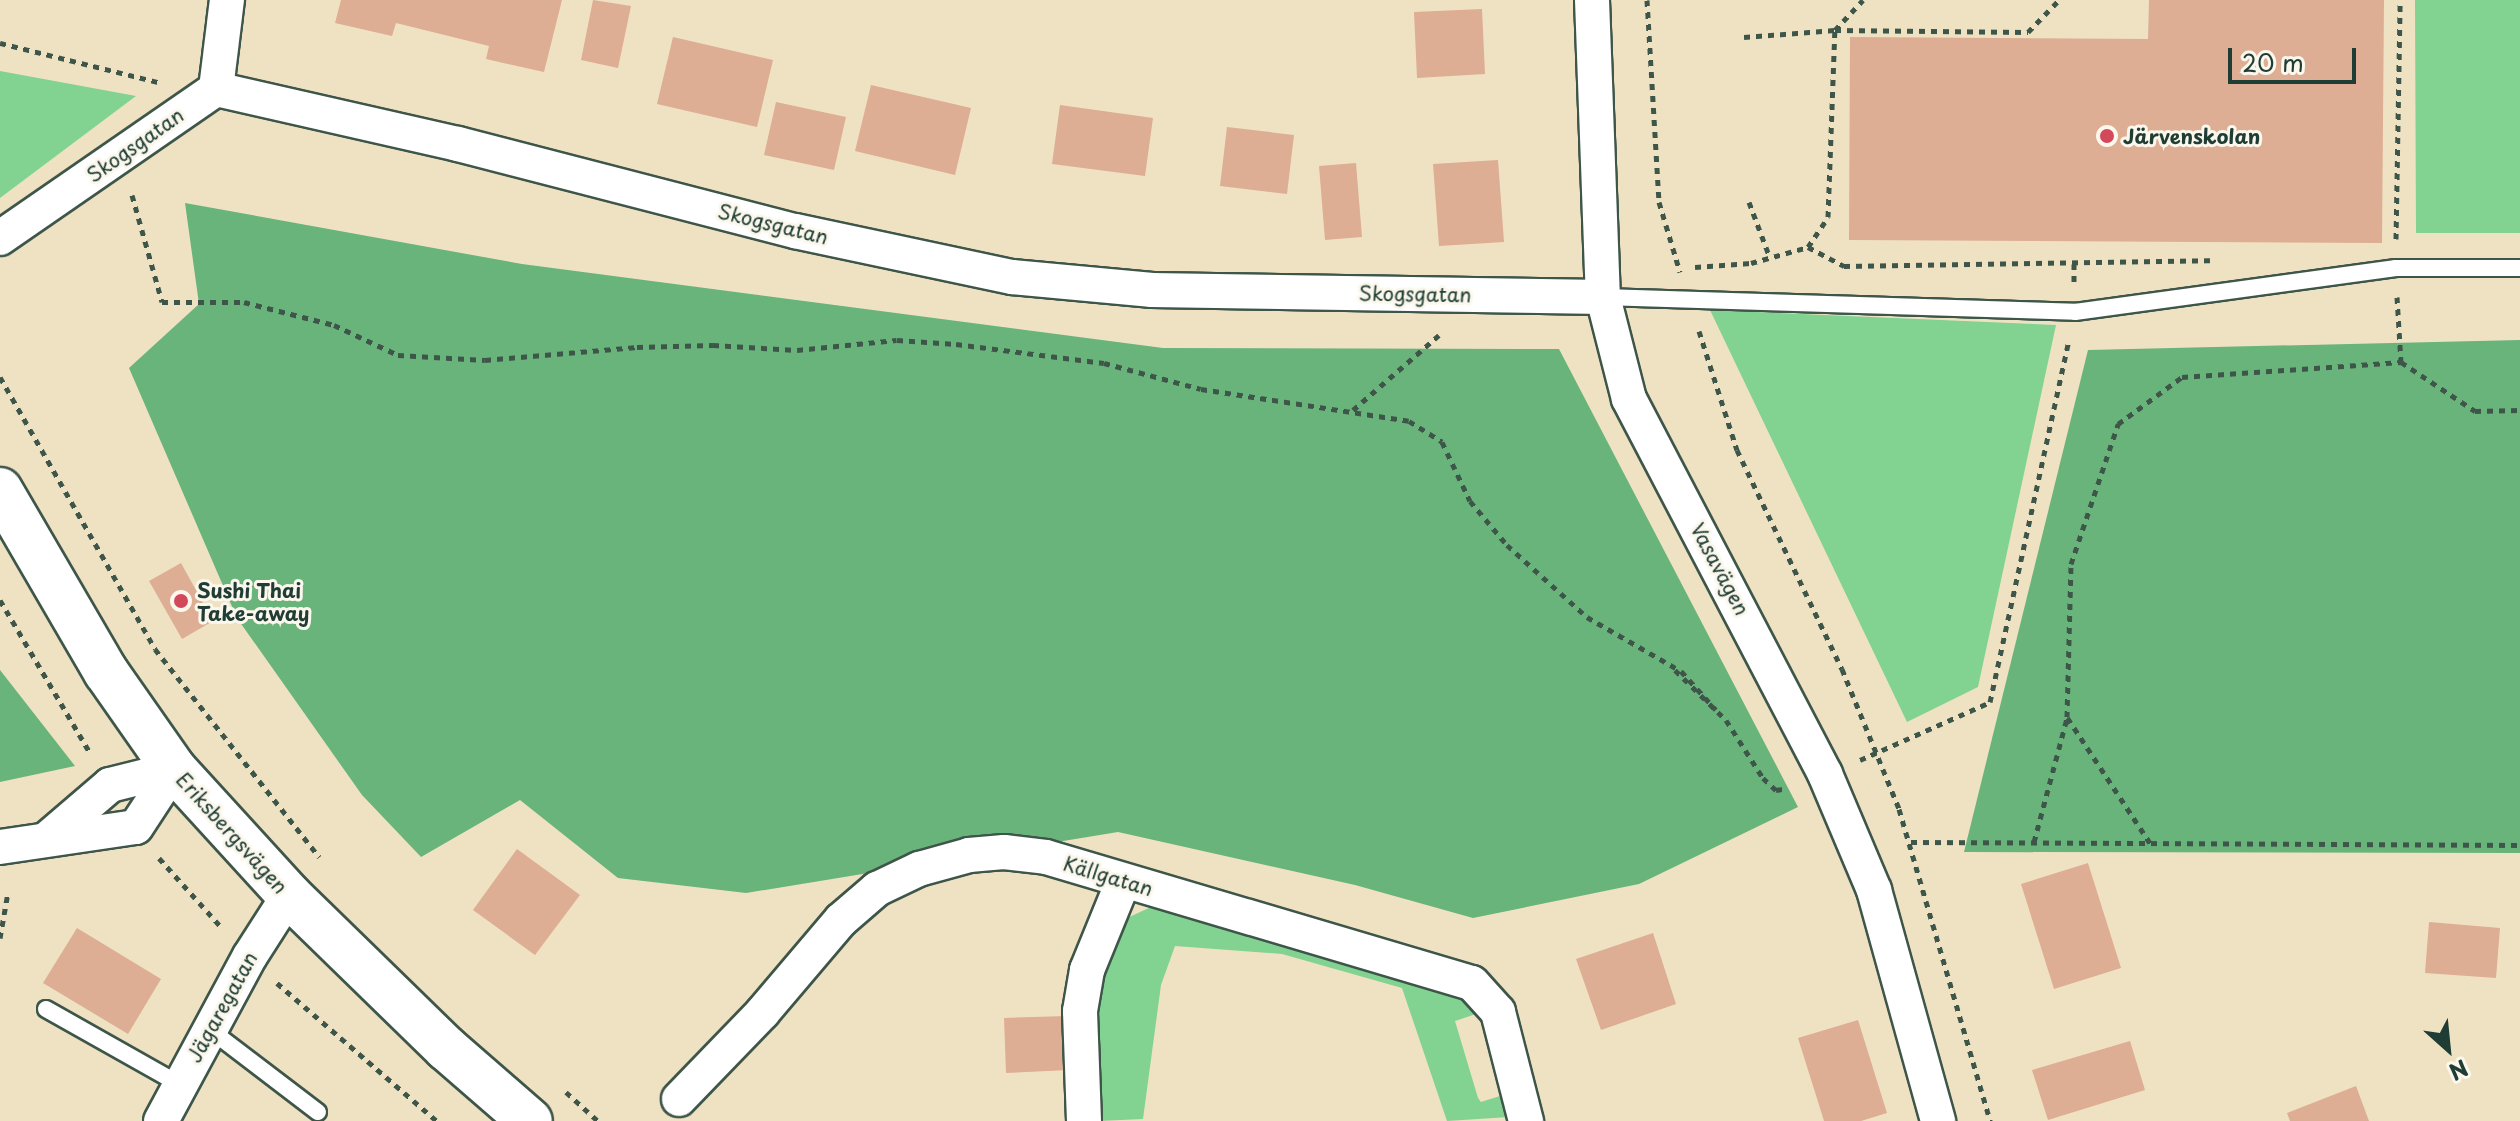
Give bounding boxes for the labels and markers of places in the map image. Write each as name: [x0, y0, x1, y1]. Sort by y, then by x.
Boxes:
place label: Järvenskolan: [2123, 124, 2260, 148]
marker: Järvenskolan: [2098, 127, 2116, 145]
place label: Sushi Thai Take-away: [197, 578, 309, 625]
marker: Sushi Thai Take-away: [172, 592, 190, 610]

